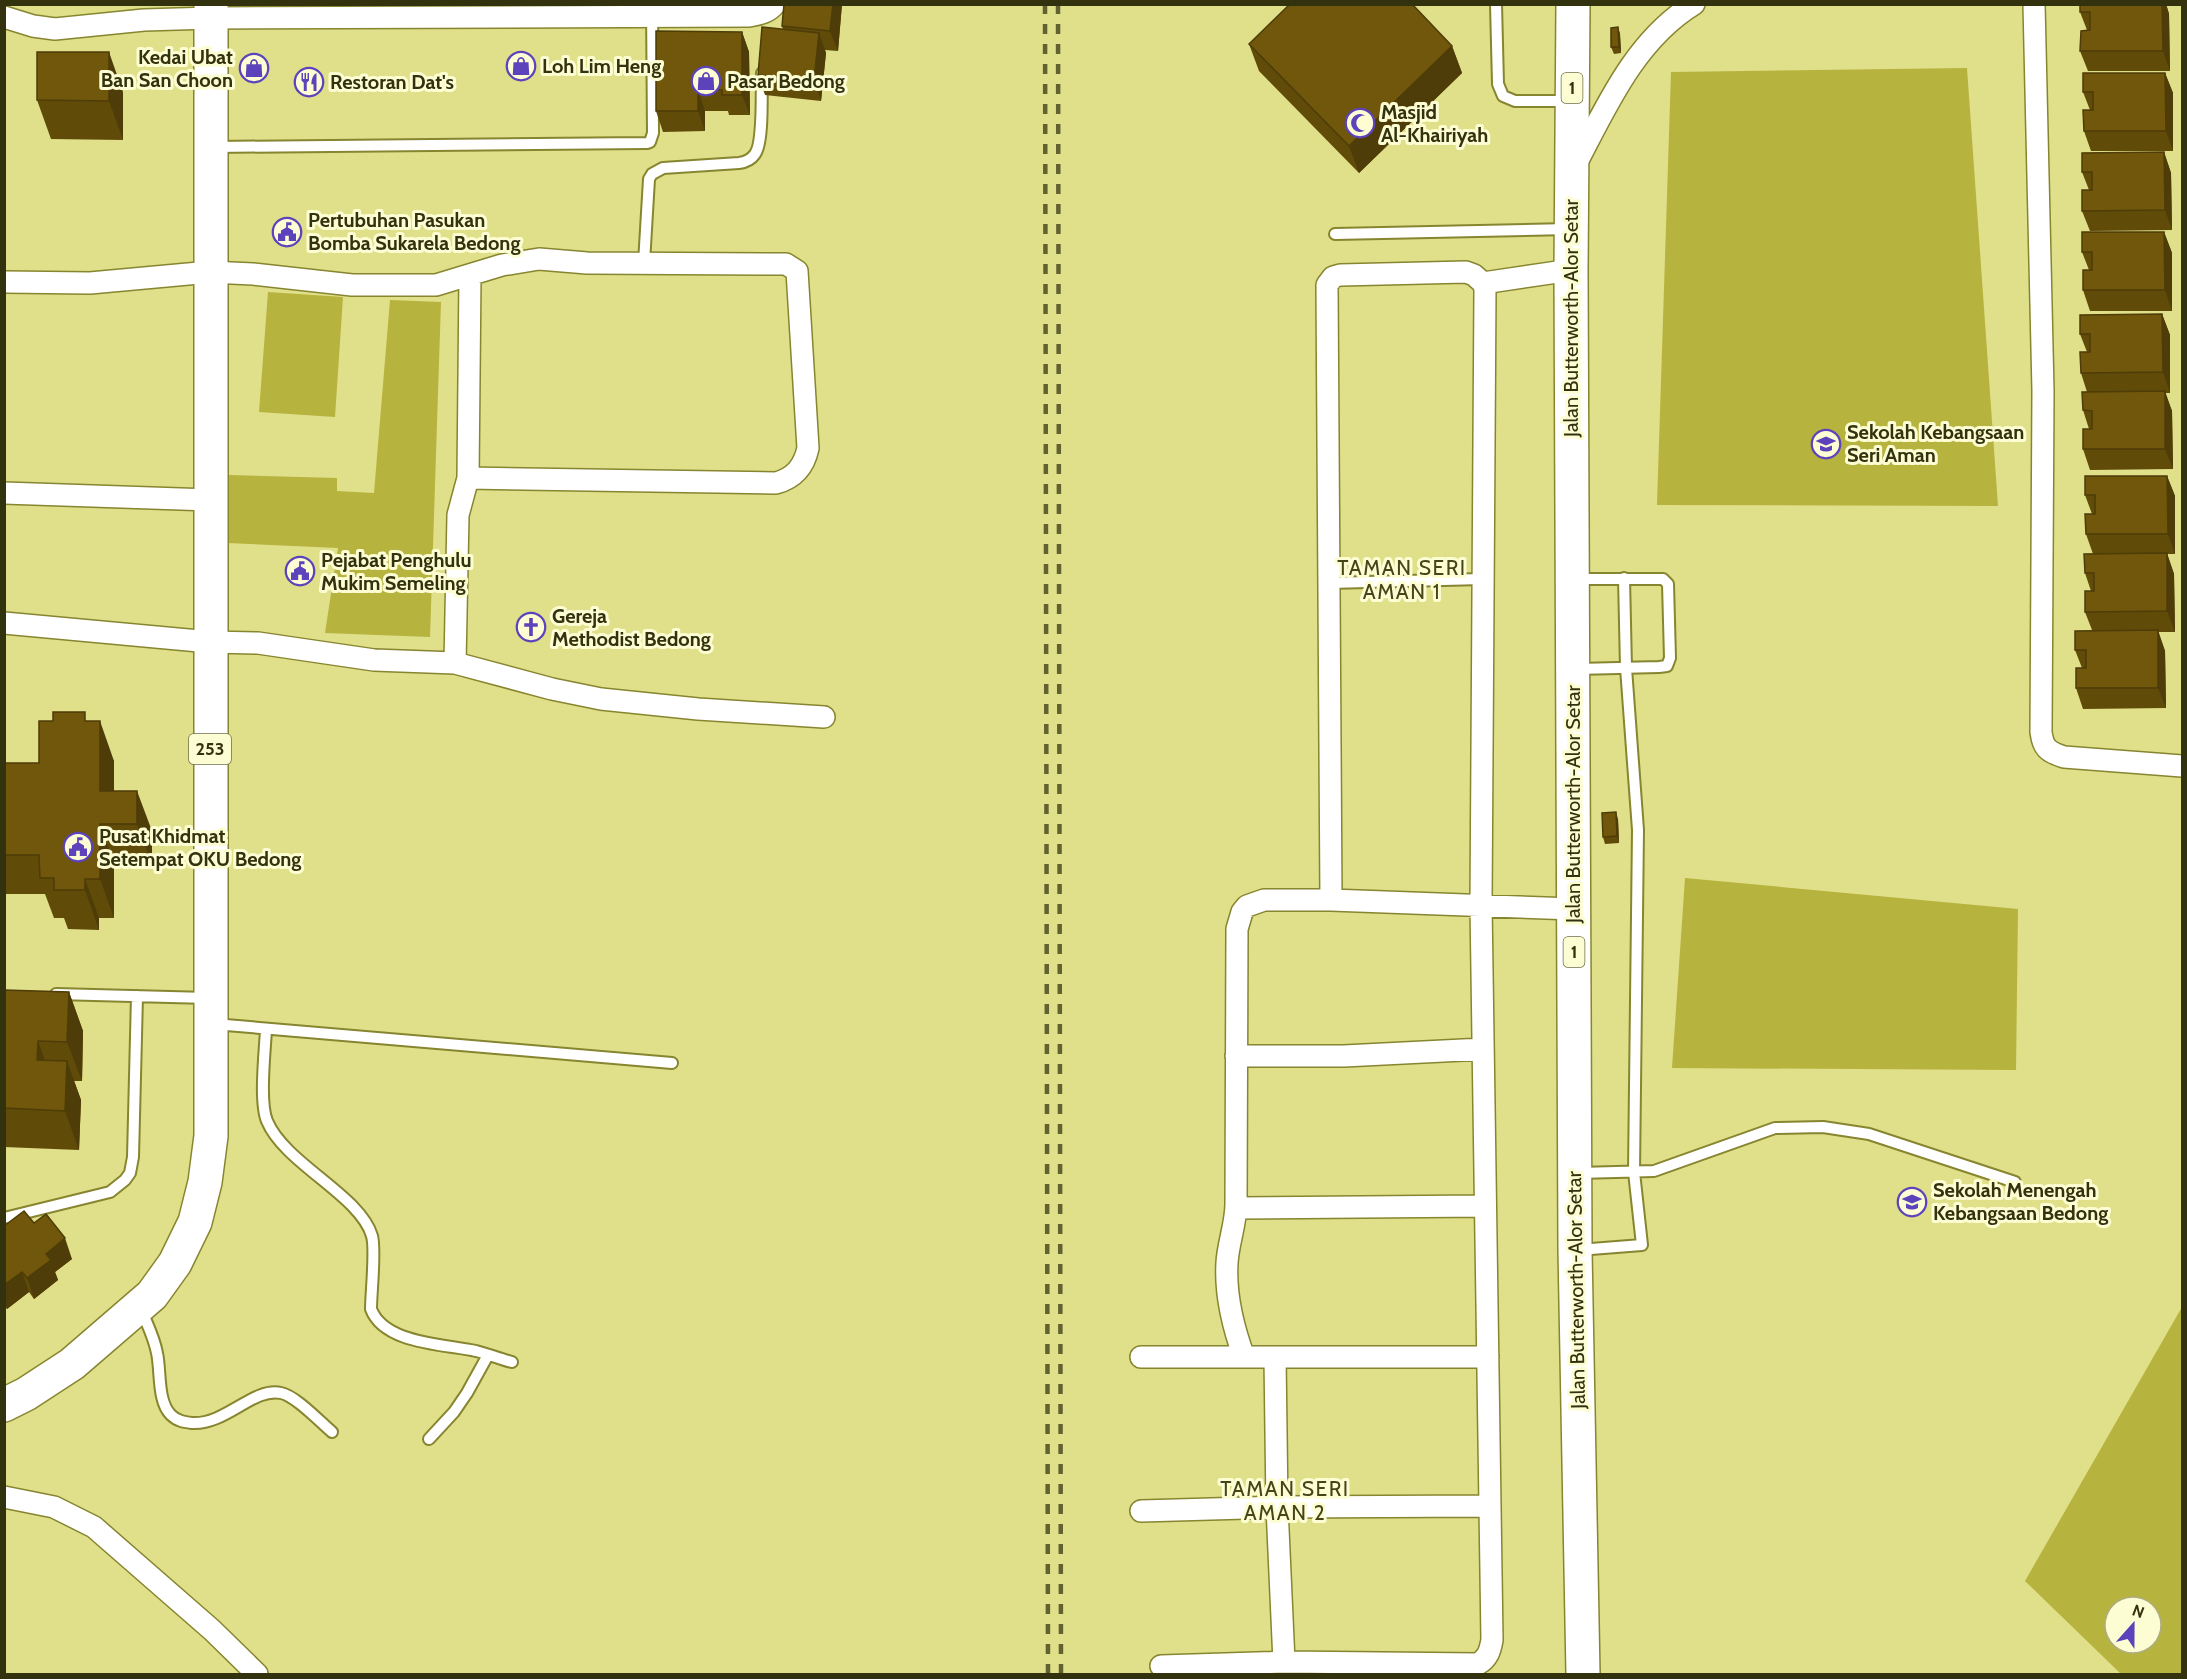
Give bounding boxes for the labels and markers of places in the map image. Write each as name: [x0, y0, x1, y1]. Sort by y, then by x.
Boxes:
place label: Kedai Ubat Ban San Choon: [101, 45, 233, 92]
shop icon: Loh Lim Heng: [505, 50, 537, 82]
shop icon: Kedai Ubat Ban San Choon: [238, 52, 270, 84]
place label: Loh Lim Heng: [542, 54, 661, 78]
shop icon: Pasar Bedong: [690, 65, 722, 97]
restaurant icon: Restoran Dat's: [293, 66, 325, 98]
place label: Pasar Bedong: [727, 69, 845, 93]
place label: Restoran Dat's: [330, 70, 454, 94]
place label: Masjid Al-Khairiyah: [1381, 100, 1488, 147]
mosque icon: Masjid Al-Khairiyah: [1344, 107, 1376, 139]
place label: Pertubuhan Pasukan Bomba Sukarela Bedong: [308, 208, 520, 255]
public building icon: Pertubuhan Pasukan Bomba Sukarela Bedong: [271, 216, 303, 248]
place label: Sekolah Kebangsaan Seri Aman: [1847, 420, 2024, 467]
school or university icon: Sekolah Kebangsaan Seri Aman: [1810, 428, 1842, 460]
place label: Pejabat Penghulu Mukim Semeling: [321, 548, 472, 595]
public building icon: Pejabat Penghulu Mukim Semeling: [284, 555, 316, 587]
place label: Gereja Methodist Bedong: [552, 604, 711, 651]
church icon: Gereja Methodist Bedong: [515, 611, 547, 643]
place label: Pusat Khidmat Setempat OKU Bedong: [99, 824, 301, 871]
public building icon: Pusat Khidmat Setempat OKU Bedong: [62, 831, 94, 863]
place label: Sekolah Menengah Kebangsaan Bedong: [1933, 1178, 2108, 1225]
school or university icon: Sekolah Menengah Kebangsaan Bedong: [1896, 1186, 1928, 1218]

